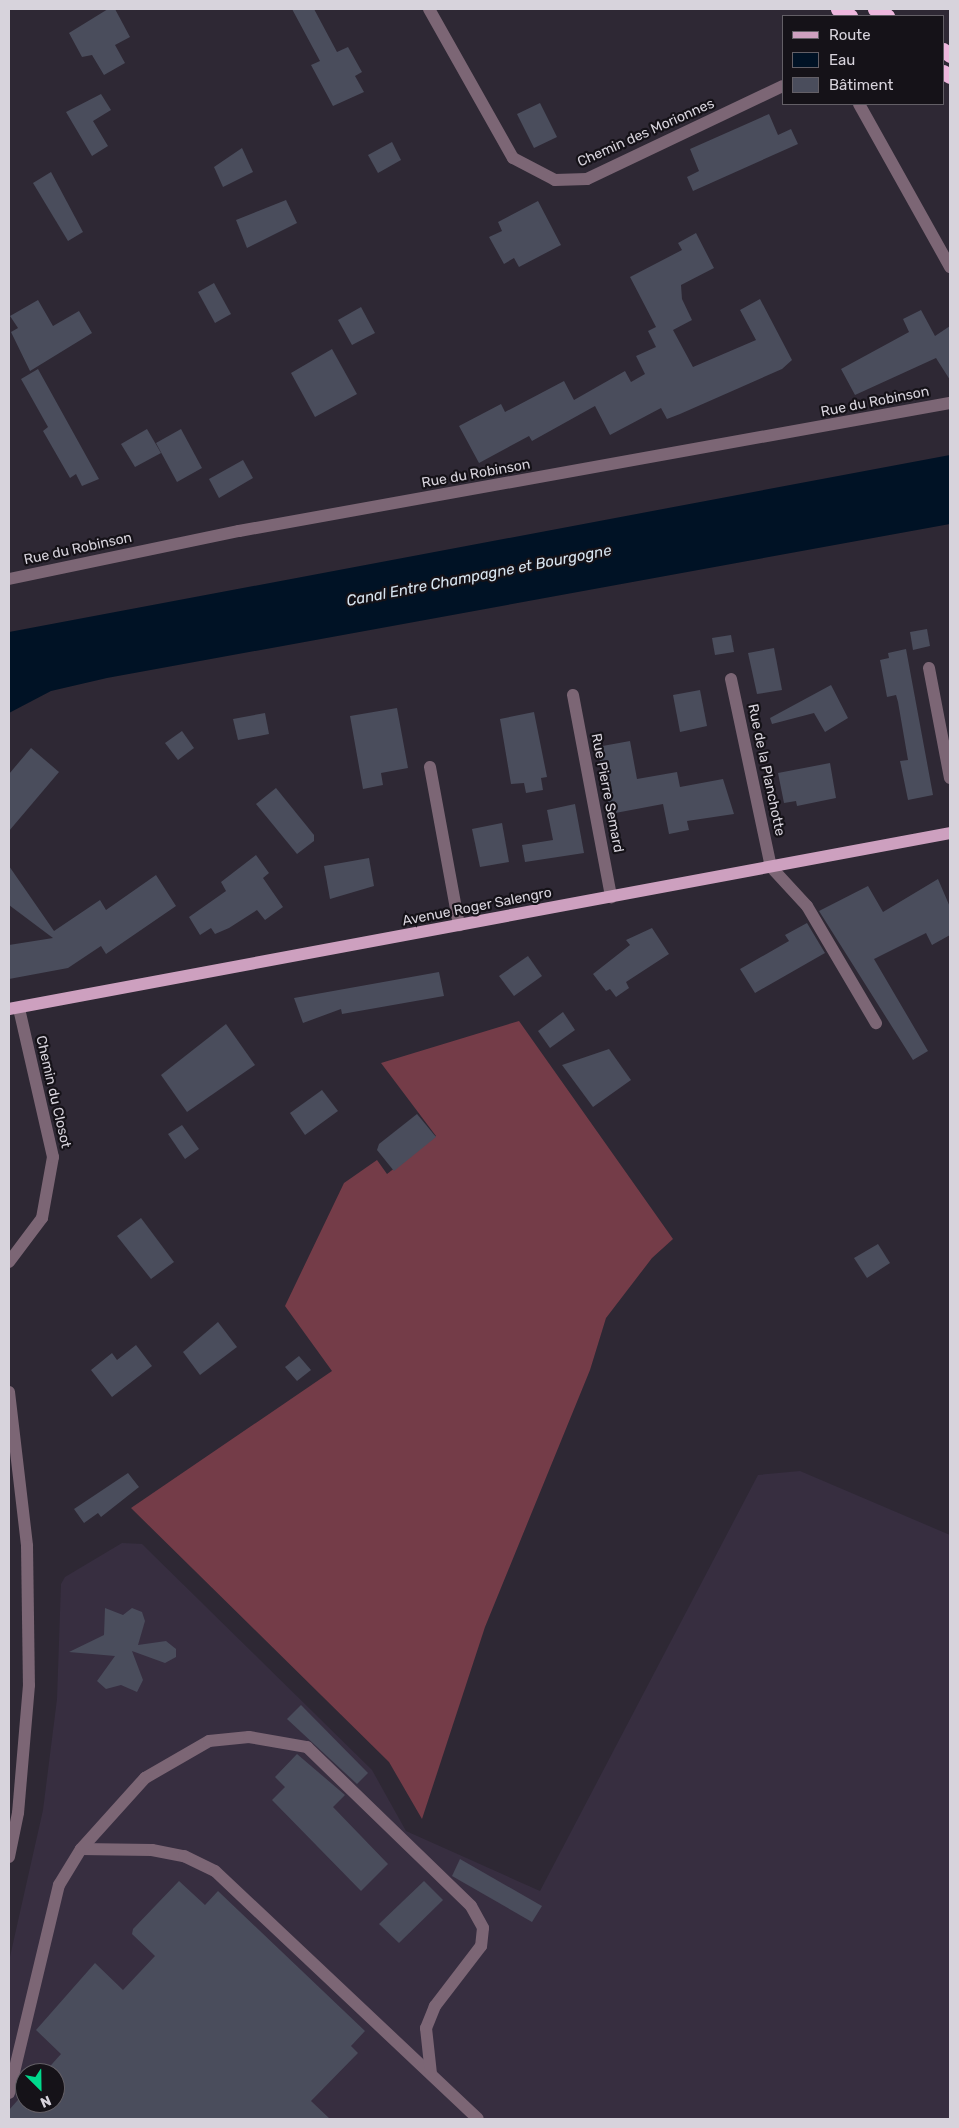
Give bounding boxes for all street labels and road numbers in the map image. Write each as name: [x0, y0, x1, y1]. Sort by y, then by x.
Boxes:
street label: Chemin des Morionnes: [575, 95, 717, 171]
street label: Rue du Robinson: [819, 383, 931, 421]
street label: Rue du Robinson: [420, 456, 532, 492]
street label: Rue du Robinson: [22, 529, 134, 569]
street label: Rue de la Planchotte: [744, 702, 788, 838]
street label: Rue Pierre Semard: [587, 732, 627, 854]
street label: Avenue Roger Salengro: [401, 884, 553, 930]
street label: Chemin du Closot: [32, 1034, 74, 1150]

